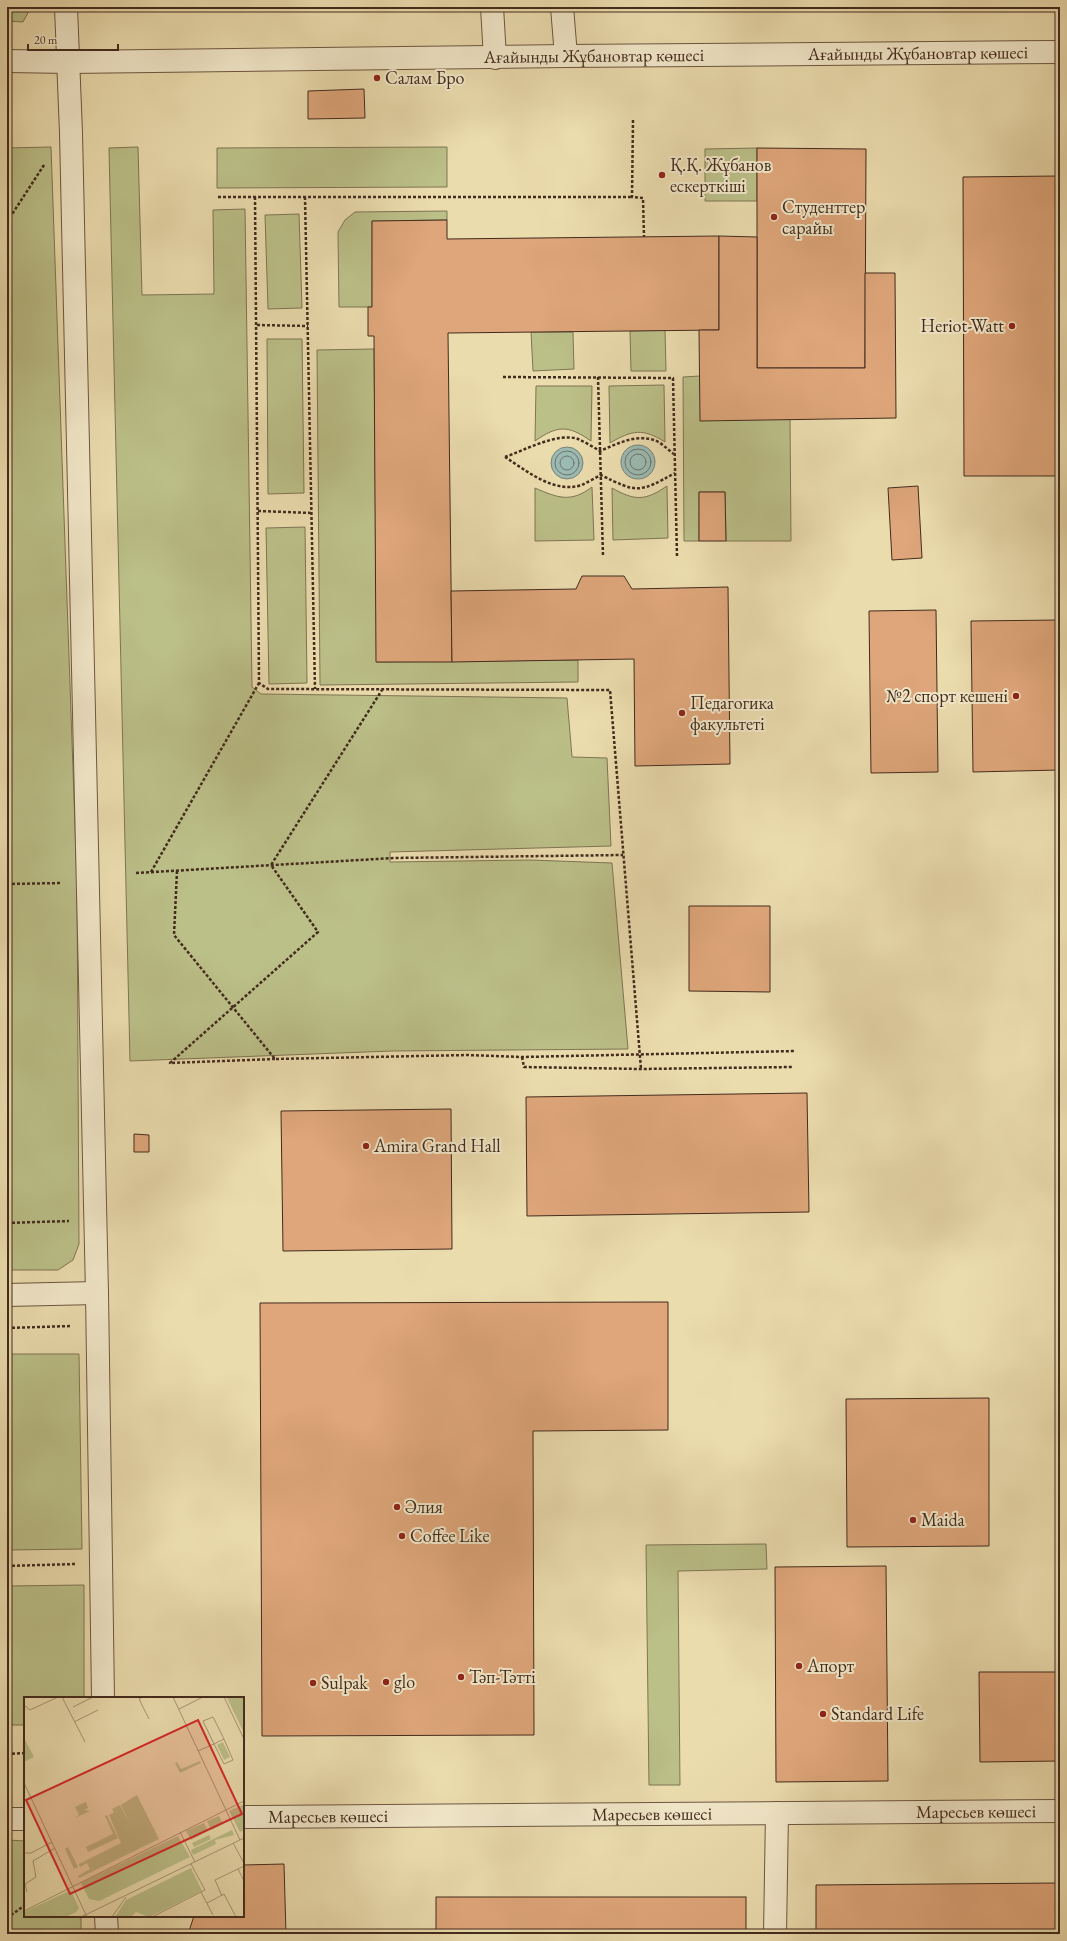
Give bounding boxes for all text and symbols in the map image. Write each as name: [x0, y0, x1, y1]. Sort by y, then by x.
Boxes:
scale bar: [28, 26, 118, 52]
text: 20 m: [34, 32, 58, 48]
street label: Ағайынды Жұбановтар көшесі: [807, 40, 1029, 65]
street label: Ағайынды Жұбановтар көшесі: [483, 43, 705, 68]
place label: Салам Бро: [385, 66, 465, 89]
marker: Салам Бро: [372, 73, 382, 83]
place label: Қ.Қ. Жұбанов ескерткіші: [670, 153, 772, 197]
marker: Қ.Қ. Жұбанов ескерткіші: [657, 170, 667, 180]
place label: Студенттер сарайы: [782, 195, 865, 239]
marker: Студенттер сарайы: [769, 212, 779, 222]
place label: Heriot-Watt: [921, 314, 1004, 337]
marker: Heriot-Watt: [1007, 321, 1017, 331]
place label: №2 спорт кешені: [886, 684, 1009, 707]
place label: Педагогика факультеті: [690, 691, 775, 735]
marker: №2 спорт кешені: [1011, 691, 1021, 701]
marker: Педагогика факультеті: [677, 708, 687, 718]
place label: Amira Grand Hall: [373, 1134, 501, 1157]
marker: Amira Grand Hall: [361, 1141, 371, 1151]
place label: Әлия: [405, 1495, 443, 1518]
marker: Әлия: [392, 1502, 402, 1512]
place label: Maida: [921, 1508, 966, 1531]
marker: Maida: [908, 1515, 918, 1525]
place label: Coffee Like: [410, 1524, 489, 1547]
marker: Coffee Like: [397, 1531, 407, 1541]
place label: Апорт: [806, 1654, 855, 1677]
marker: Апорт: [794, 1661, 804, 1671]
place label: Тәп-Тәтті: [469, 1665, 536, 1688]
place label: glo: [394, 1670, 415, 1693]
place label: Sulpak: [321, 1671, 368, 1694]
marker: Тәп-Тәтті: [456, 1672, 466, 1682]
marker: glo: [381, 1677, 391, 1687]
marker: Sulpak: [308, 1678, 318, 1688]
inset map: [24, 1697, 244, 1917]
place label: Standard Life: [831, 1702, 924, 1725]
marker: Standard Life: [818, 1709, 828, 1719]
street label: Маресьев көшесі: [916, 1799, 1037, 1823]
street label: Маресьев көшесі: [592, 1802, 713, 1825]
street label: Маресьев көшесі: [268, 1804, 389, 1828]

